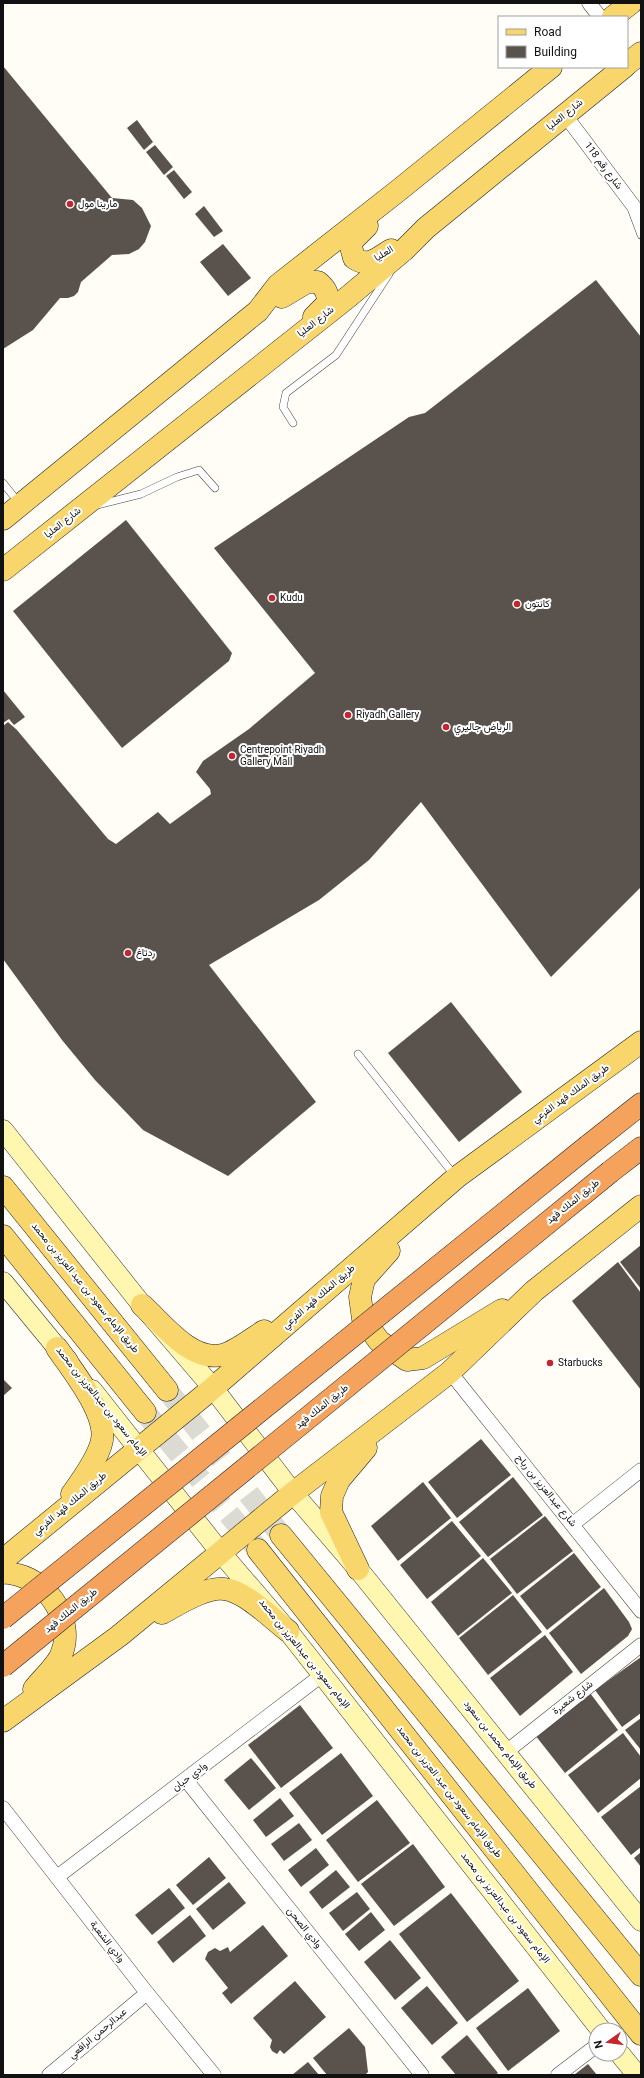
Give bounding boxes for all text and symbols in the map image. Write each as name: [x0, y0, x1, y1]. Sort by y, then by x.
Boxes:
legend: [498, 16, 628, 68]
text: Road: [534, 24, 562, 42]
text: Building: [534, 44, 577, 62]
street label: شارع العليا: [544, 96, 587, 134]
street label: شارع رقم 118: [580, 139, 626, 193]
place label: مارينا مول: [78, 197, 117, 212]
marker: مارينا مول: [65, 199, 75, 209]
street label: العليا: [371, 242, 397, 266]
street label: شارع العليا: [294, 303, 338, 341]
street label: شارع العليا: [41, 504, 85, 542]
place label: Kudu: [280, 591, 303, 606]
marker: Kudu: [267, 593, 277, 603]
place label: كانتون: [525, 597, 550, 612]
marker: كانتون: [512, 599, 522, 609]
place label: Riyadh Gallery: [356, 708, 419, 723]
marker: Riyadh Gallery: [343, 710, 353, 720]
place label: الرياض جاليري: [454, 720, 511, 735]
marker: الرياض جاليري: [441, 722, 451, 732]
place label: Centrepoint Riyadh Gallery Mall: [240, 743, 324, 770]
marker: Centrepoint Riyadh Gallery Mall: [227, 751, 237, 761]
place label: ردتاغ: [136, 946, 155, 961]
marker: ردتاغ: [123, 948, 133, 958]
street label: طريق الملك فهد الفرعي: [529, 1061, 613, 1127]
street label: طريق الملك فهد: [543, 1176, 603, 1228]
street label: طريق الإمام سعود بن عبد العزيز بن محمد: [27, 1219, 143, 1357]
street label: طريق الملك فهد الفرعي: [279, 1261, 359, 1333]
street label: الإمام سعود بن عبدالعزيز بن محمد: [52, 1344, 150, 1460]
place label: Starbucks: [558, 1356, 603, 1371]
marker: Starbucks: [545, 1358, 555, 1368]
street label: طريق الملك فهد: [292, 1381, 352, 1433]
street label: شارع عبدالعزيز بن رباح: [512, 1451, 580, 1531]
street label: طريق الملك فهد الفرعي: [30, 1468, 111, 1539]
street label: طريق الملك فهد: [41, 1585, 101, 1637]
street label: الإمام سعود بن عبدالعزيز بن محمد: [255, 1596, 353, 1712]
street label: شارع شعيرة: [549, 1677, 597, 1719]
street label: طريق الإمام محمد بن سعود: [460, 1698, 541, 1793]
street label: طريق الإمام سعود بن عبد العزيز بن محمد: [392, 1723, 506, 1862]
street label: وادي حبان: [169, 1759, 211, 1795]
street label: الإمام سعود بن عبدالعزيز بن محمد: [457, 1849, 553, 1967]
street label: وادي الصحن: [283, 1904, 325, 1952]
street label: وادي الشعبة: [86, 1918, 128, 1966]
street label: عبدالرحمن الرافعي: [66, 2005, 130, 2063]
north arrow: [588, 2022, 628, 2062]
text: N: [591, 2038, 609, 2050]

